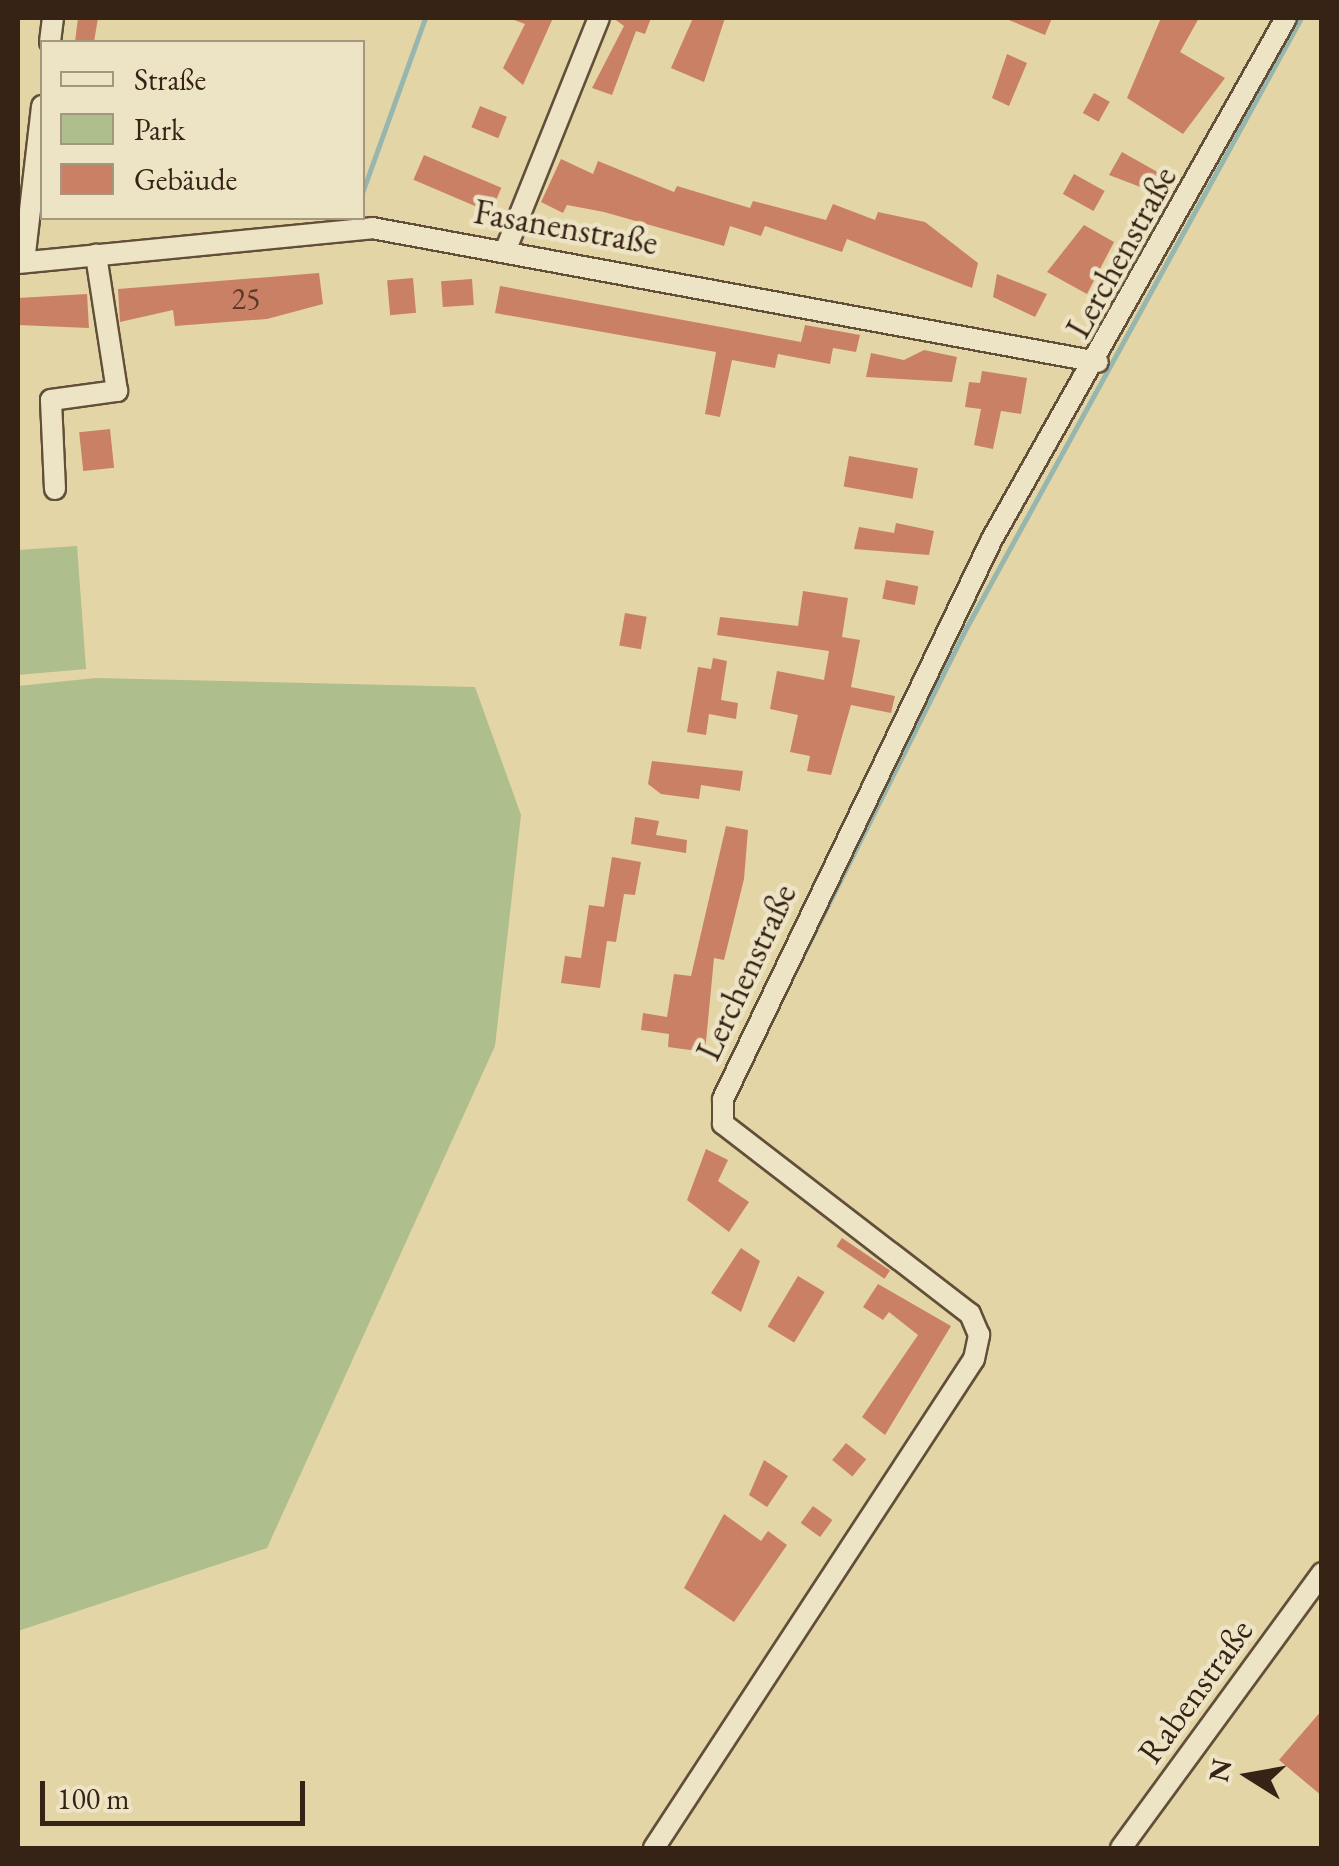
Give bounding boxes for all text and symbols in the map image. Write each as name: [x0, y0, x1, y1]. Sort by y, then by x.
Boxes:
legend: [40, 40, 365, 220]
text: Straße: [134, 60, 206, 99]
text: Park: [134, 110, 185, 149]
street label: Lerchenstraße: [1057, 159, 1185, 345]
text: Gebäude: [134, 160, 237, 199]
street label: Fasanenstraße: [471, 190, 661, 264]
house number: 25: [232, 281, 260, 317]
street label: Lerchenstraße: [687, 877, 805, 1067]
street label: Rabenstraße: [1129, 1611, 1261, 1771]
north arrow: [1199, 1726, 1299, 1826]
text: N: [1200, 1756, 1239, 1785]
scale bar: [45, 1761, 310, 1823]
text: 100 m: [57, 1779, 130, 1818]

